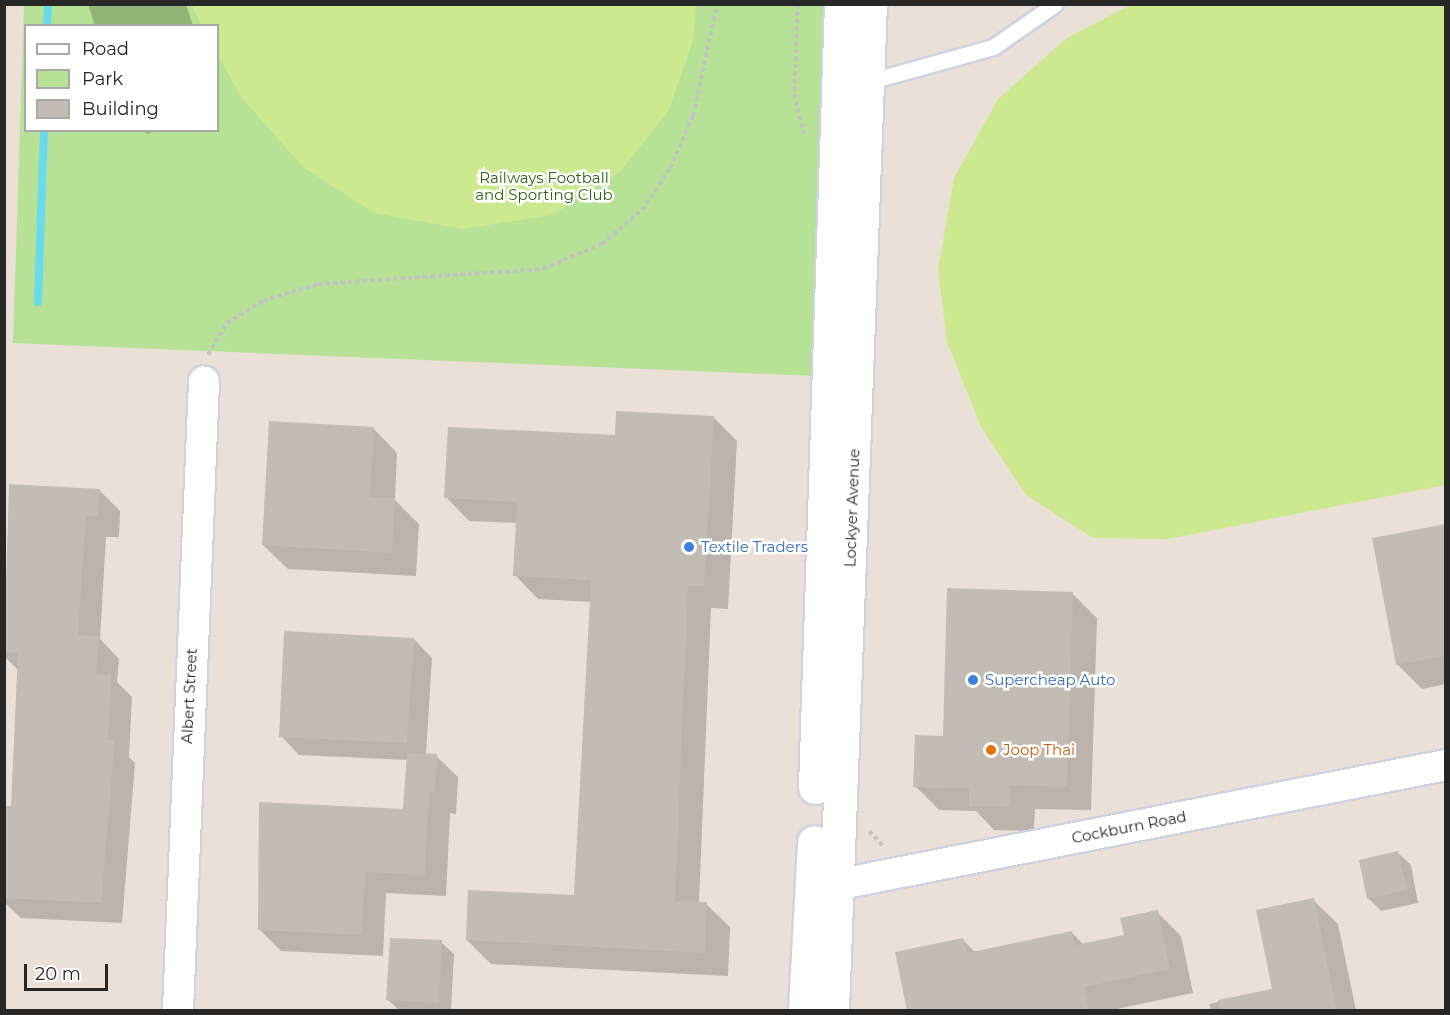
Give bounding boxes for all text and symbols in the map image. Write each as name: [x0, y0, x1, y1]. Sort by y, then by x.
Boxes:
legend: [24, 24, 219, 132]
text: Road: [82, 38, 129, 60]
text: Park: [82, 68, 123, 90]
text: Building: [82, 98, 159, 120]
park label: Railways Football and Sporting Club: [475, 168, 613, 203]
street label: Lockyer Avenue: [841, 448, 863, 568]
place label: Textile Traders: [701, 538, 808, 556]
marker: Textile Traders: [682, 540, 696, 554]
street label: Albert Street: [178, 648, 200, 744]
place label: Supercheap Auto: [985, 671, 1116, 689]
marker: Supercheap Auto: [966, 673, 980, 687]
place label: Joop Thai: [1003, 741, 1075, 759]
marker: Joop Thai: [984, 743, 998, 757]
street label: Cockburn Road: [1070, 807, 1188, 847]
scale bar: [27, 952, 111, 990]
text: 20 m: [35, 963, 81, 985]

